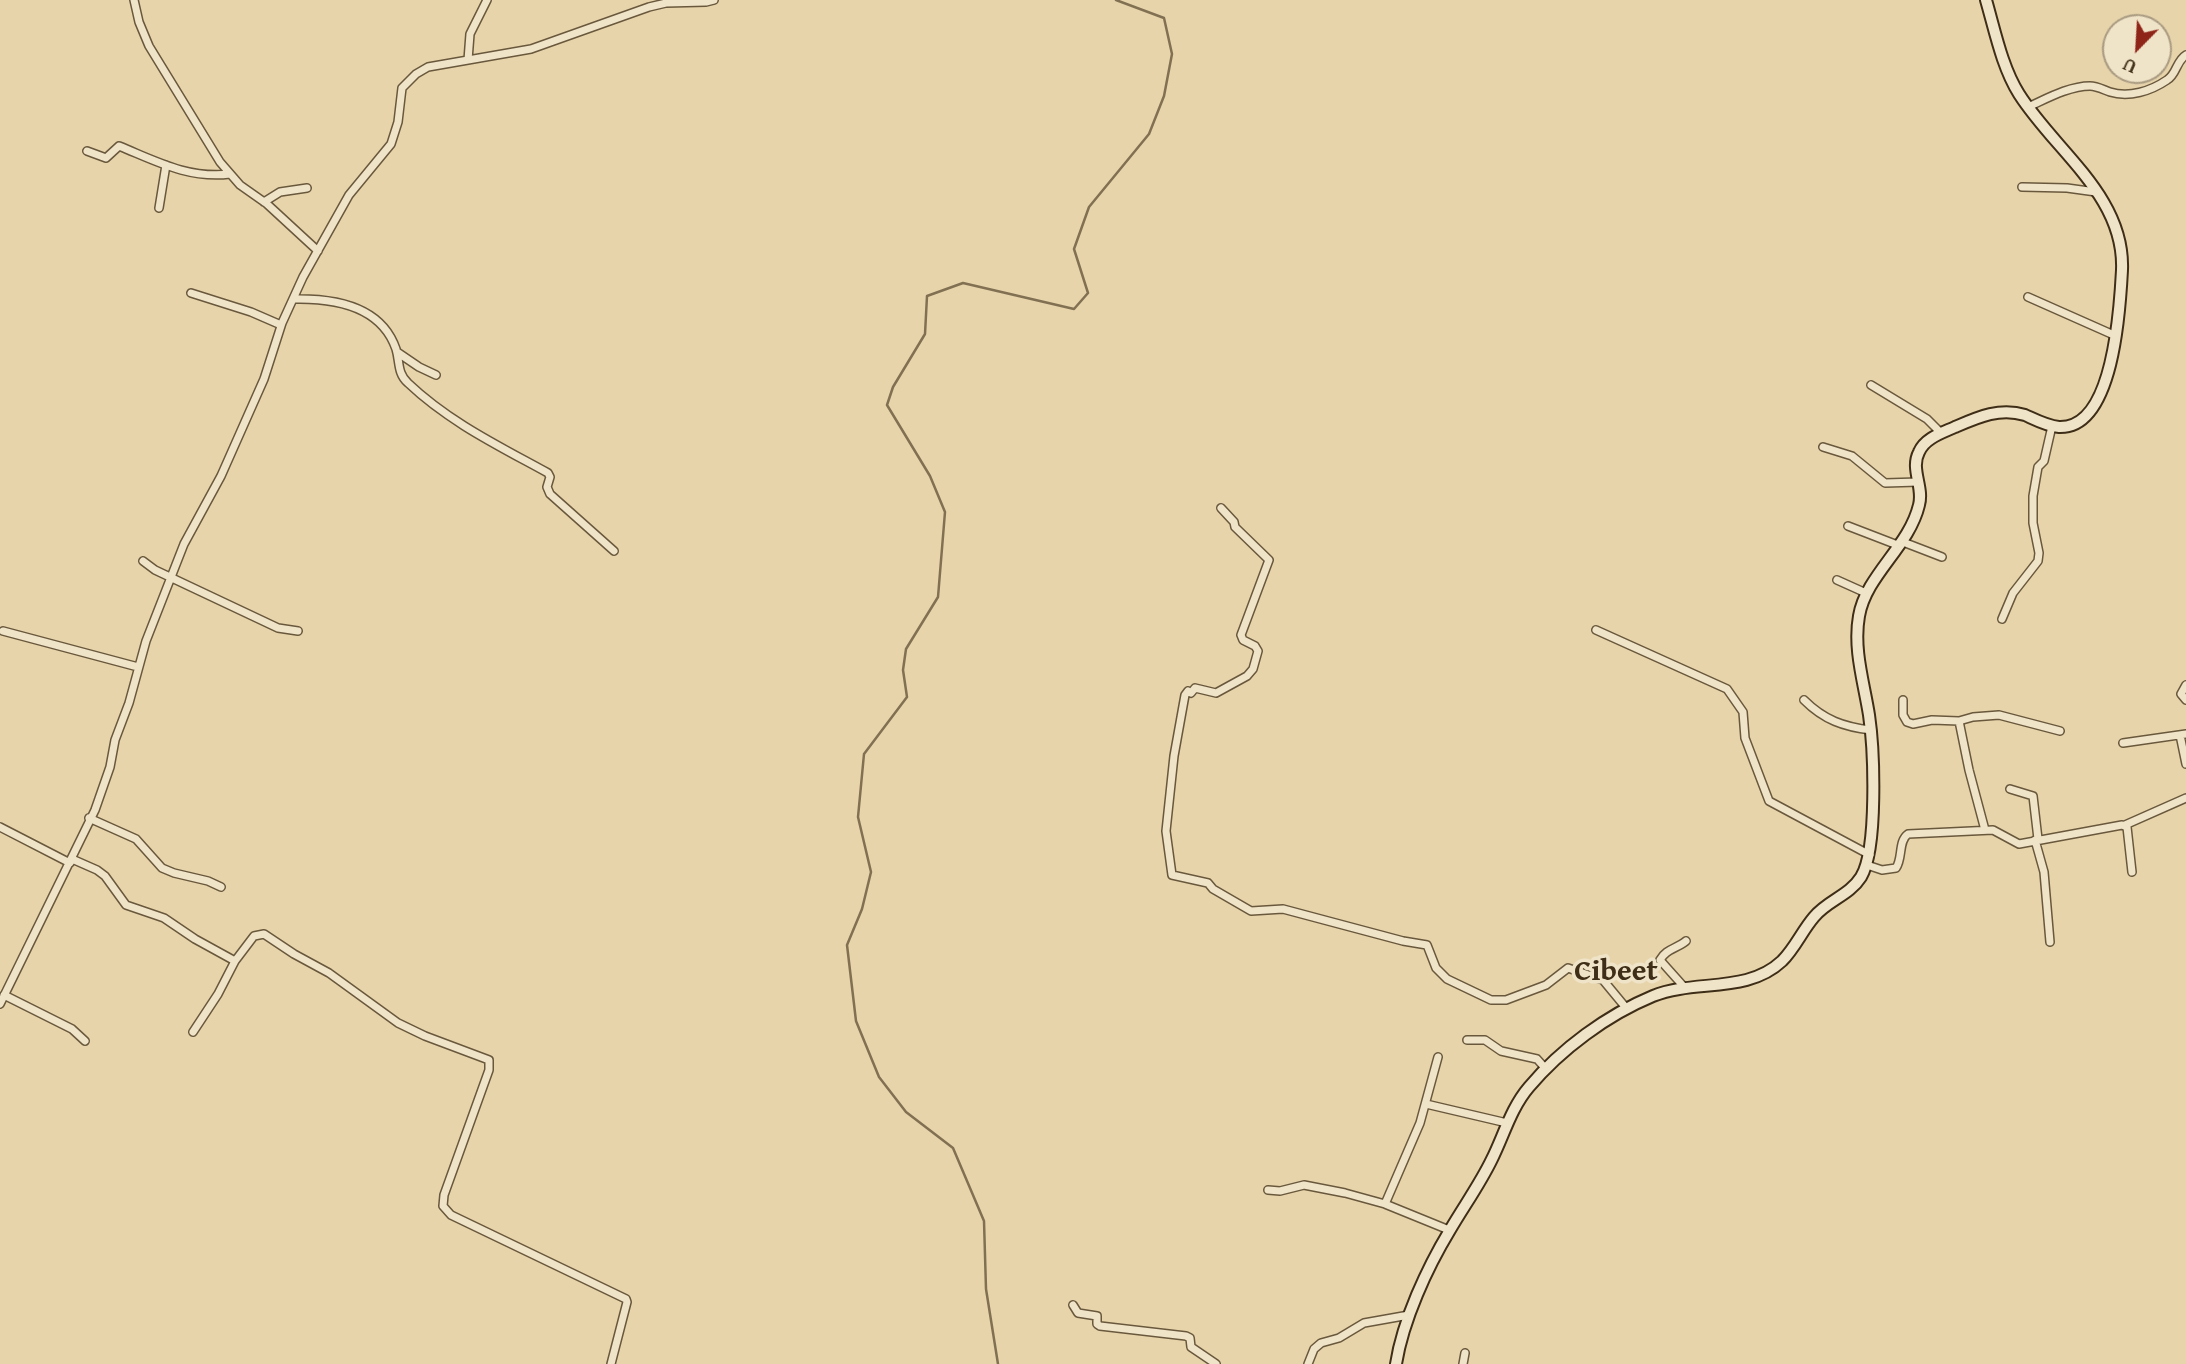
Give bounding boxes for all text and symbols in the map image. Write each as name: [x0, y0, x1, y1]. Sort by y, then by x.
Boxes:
north arrow: [2102, 14, 2172, 84]
text: U: [2118, 51, 2141, 82]
district label: Cibeet: [1574, 954, 1658, 990]

